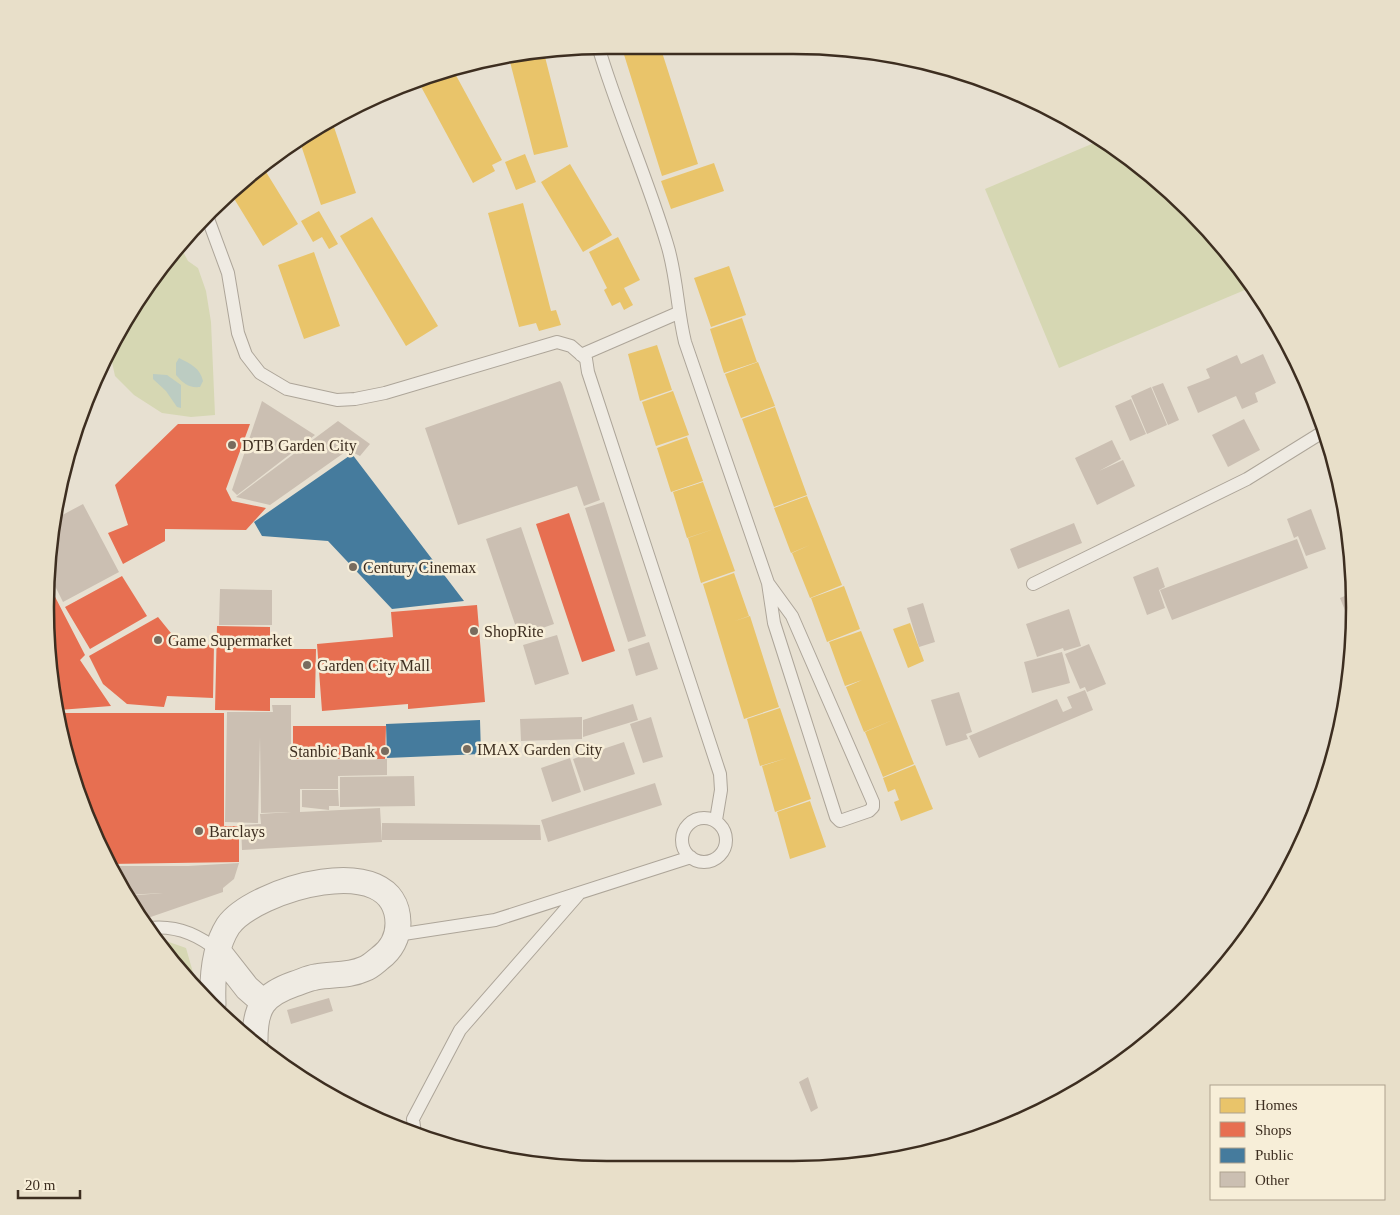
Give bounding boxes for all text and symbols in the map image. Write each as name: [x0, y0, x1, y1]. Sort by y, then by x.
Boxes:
place label: DTB Garden City: [242, 437, 357, 455]
marker: DTB Garden City: [226, 439, 238, 451]
place label: Century Cinemax: [363, 559, 476, 577]
marker: Century Cinemax: [347, 561, 359, 573]
place label: ShopRite: [484, 623, 544, 641]
marker: ShopRite: [468, 625, 480, 637]
place label: Game Supermarket: [168, 632, 293, 650]
marker: Game Supermarket: [152, 634, 164, 646]
place label: Garden City Mall: [317, 657, 430, 675]
marker: Garden City Mall: [301, 659, 313, 671]
place label: IMAX Garden City: [477, 741, 602, 759]
place label: Stanbic Bank: [289, 743, 375, 760]
marker: IMAX Garden City: [461, 743, 473, 755]
marker: Stanbic Bank: [379, 745, 391, 757]
place label: Barclays: [209, 823, 265, 841]
marker: Barclays: [193, 825, 205, 837]
legend: [1210, 1085, 1385, 1200]
text: Homes: [1255, 1097, 1298, 1113]
text: Shops: [1255, 1122, 1292, 1138]
text: Public: [1255, 1147, 1294, 1163]
scale bar: [18, 1168, 80, 1200]
text: Other: [1255, 1172, 1289, 1188]
text: 20 m: [25, 1177, 56, 1193]

